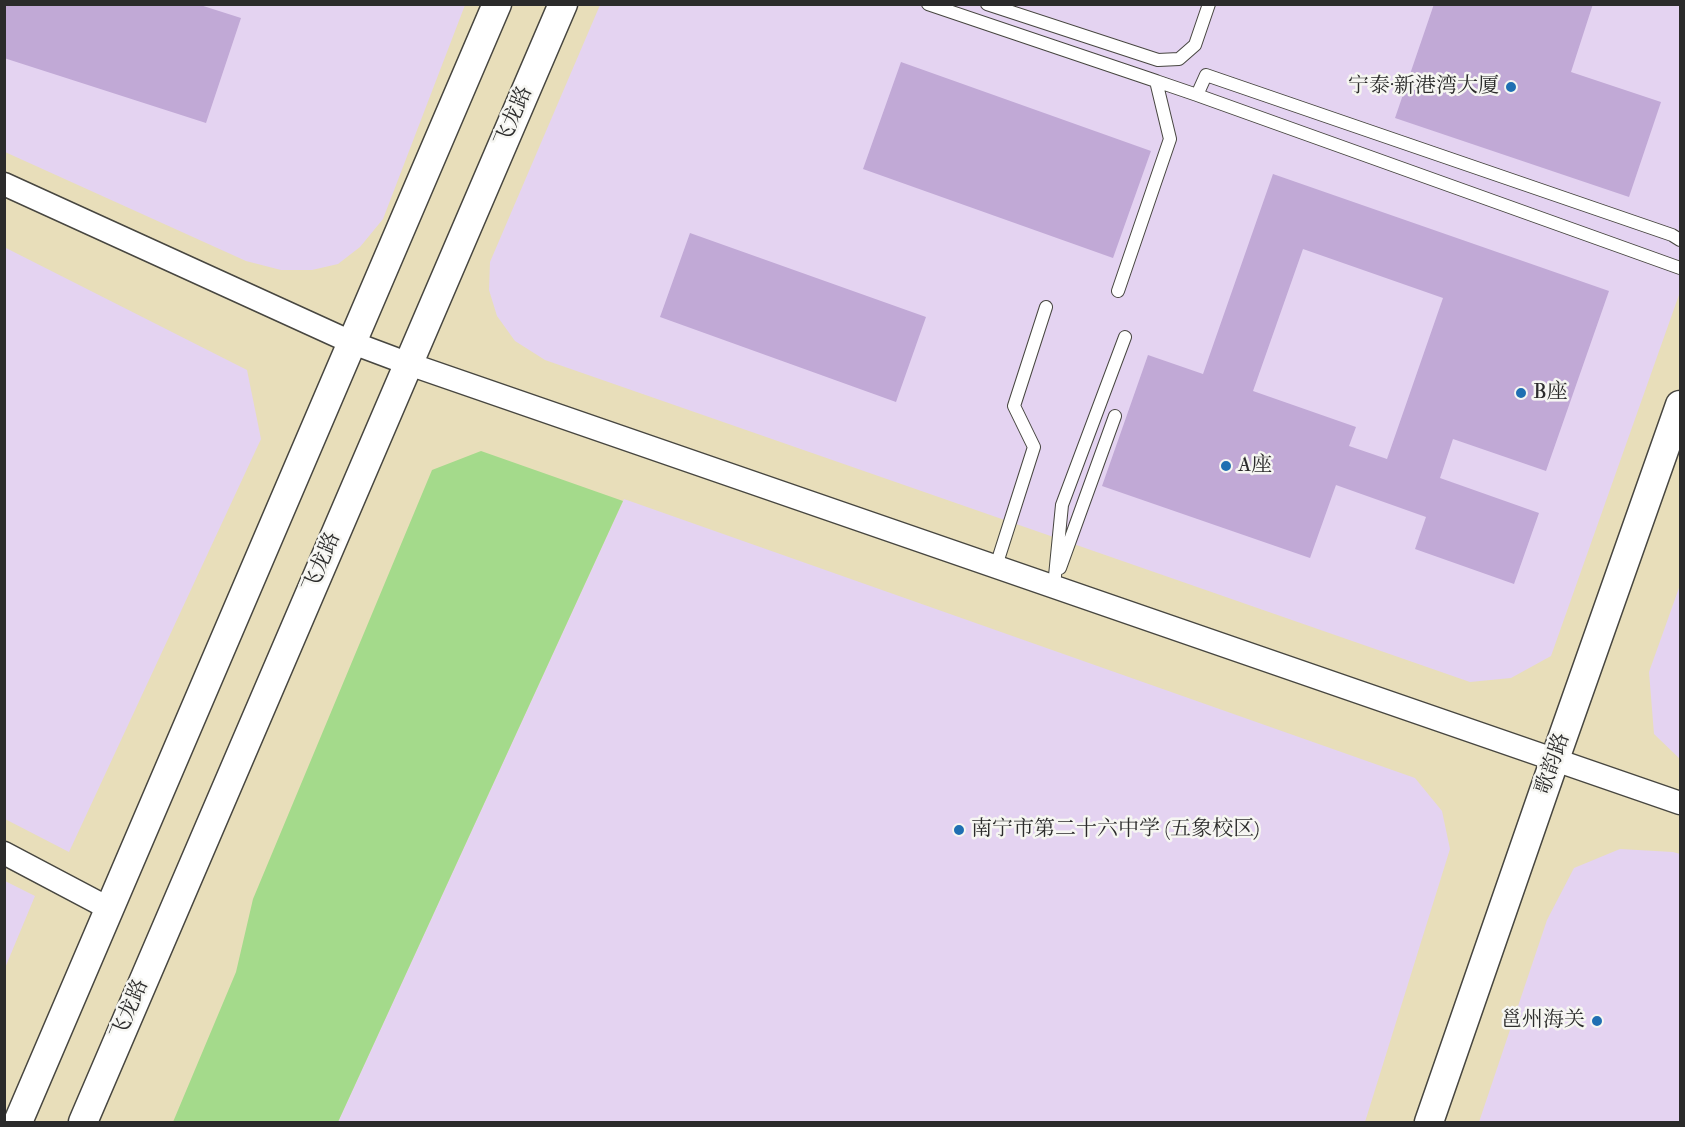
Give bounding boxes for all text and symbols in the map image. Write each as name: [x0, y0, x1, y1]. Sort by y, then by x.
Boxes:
place label: 宁泰·新港湾大厦: [1348, 74, 1499, 100]
marker: 宁泰·新港湾大厦: [1504, 80, 1518, 94]
street label: 飞龙路: [491, 83, 539, 151]
place label: B座: [1533, 380, 1568, 406]
marker: B座: [1514, 386, 1528, 400]
place label: A座: [1238, 453, 1272, 479]
marker: A座: [1219, 459, 1233, 473]
street label: 飞龙路: [299, 529, 347, 597]
street label: 歌韵路: [1532, 730, 1576, 798]
place label: 南宁市第二十六中学 (五象校区): [971, 817, 1260, 843]
marker: 南宁市第二十六中学 (五象校区): [952, 823, 966, 837]
street label: 飞龙路: [107, 976, 155, 1044]
place label: 邕州海关: [1501, 1008, 1585, 1034]
marker: 邕州海关: [1590, 1014, 1604, 1028]

